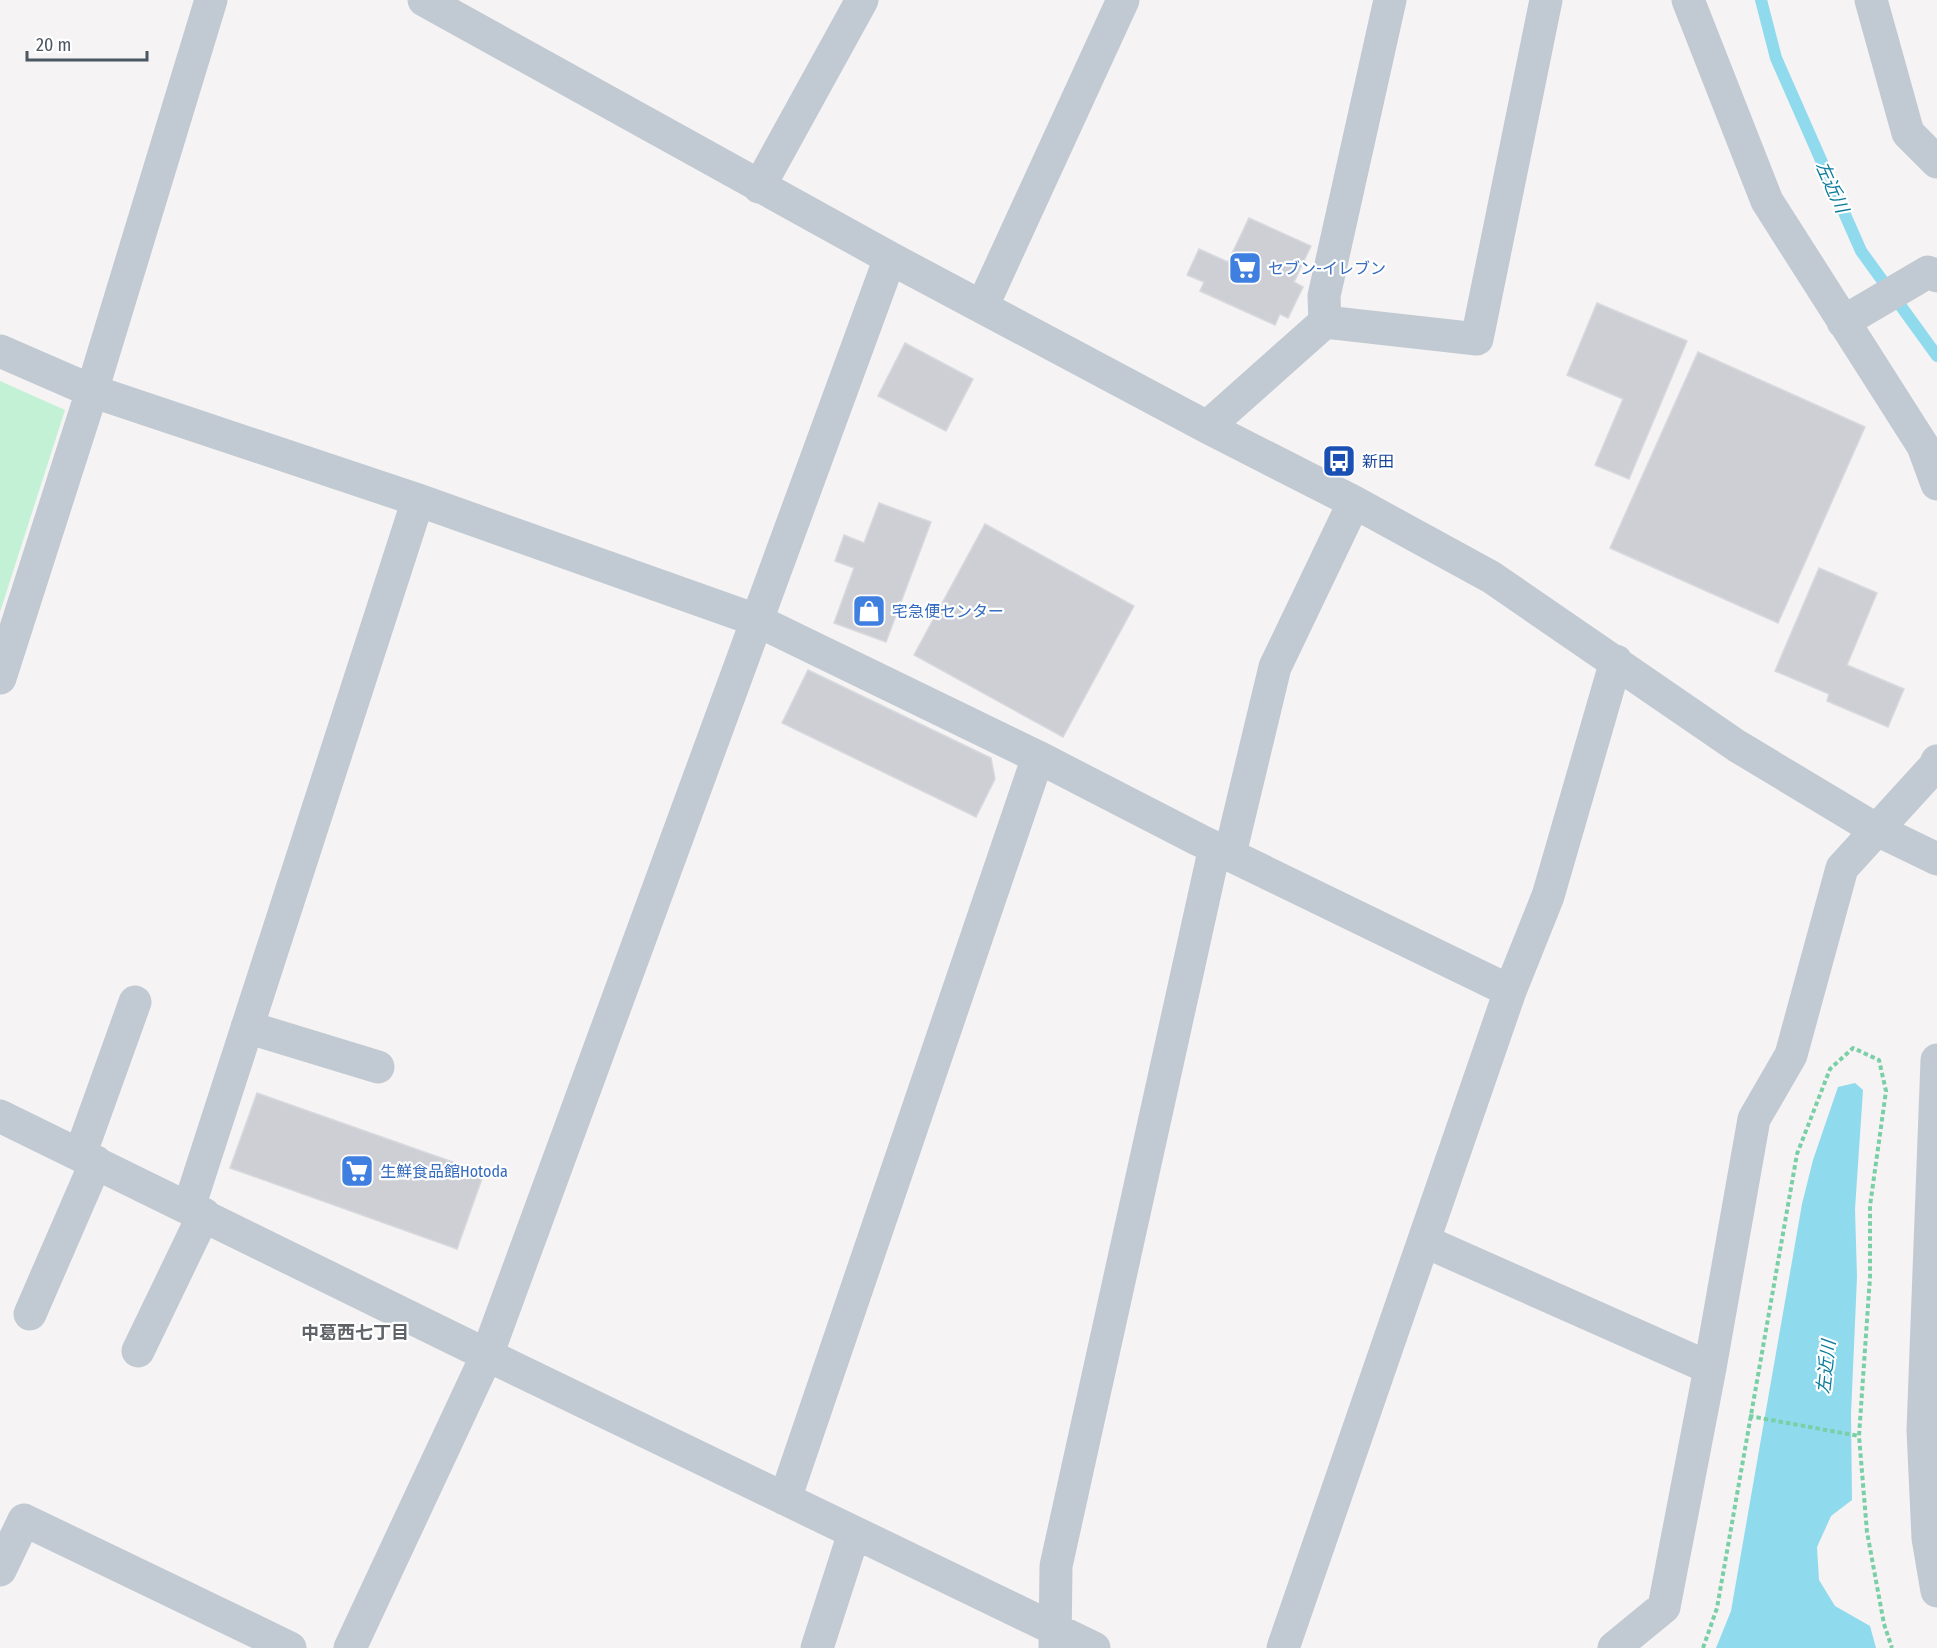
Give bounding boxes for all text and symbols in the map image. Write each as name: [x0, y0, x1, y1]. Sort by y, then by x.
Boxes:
scale bar: [27, 24, 147, 62]
text: 20 m: [36, 34, 71, 56]
water label: 左近川: [1811, 158, 1854, 218]
supermarket icon: セブン-イレブン: [1227, 250, 1263, 286]
place label: セブン-イレブン: [1268, 259, 1386, 278]
bus stop icon: 新田: [1321, 443, 1357, 479]
place label: 新田: [1362, 452, 1394, 471]
shop icon: 宅急便センター: [851, 593, 887, 629]
place label: 宅急便センター: [892, 602, 1004, 621]
supermarket icon: 生鮮食品館Hotoda: [339, 1153, 375, 1189]
place label: 生鮮食品館Hotoda: [380, 1162, 508, 1181]
district label: 中葛西七丁目: [301, 1322, 409, 1344]
water label: 左近川: [1812, 1337, 1840, 1395]

